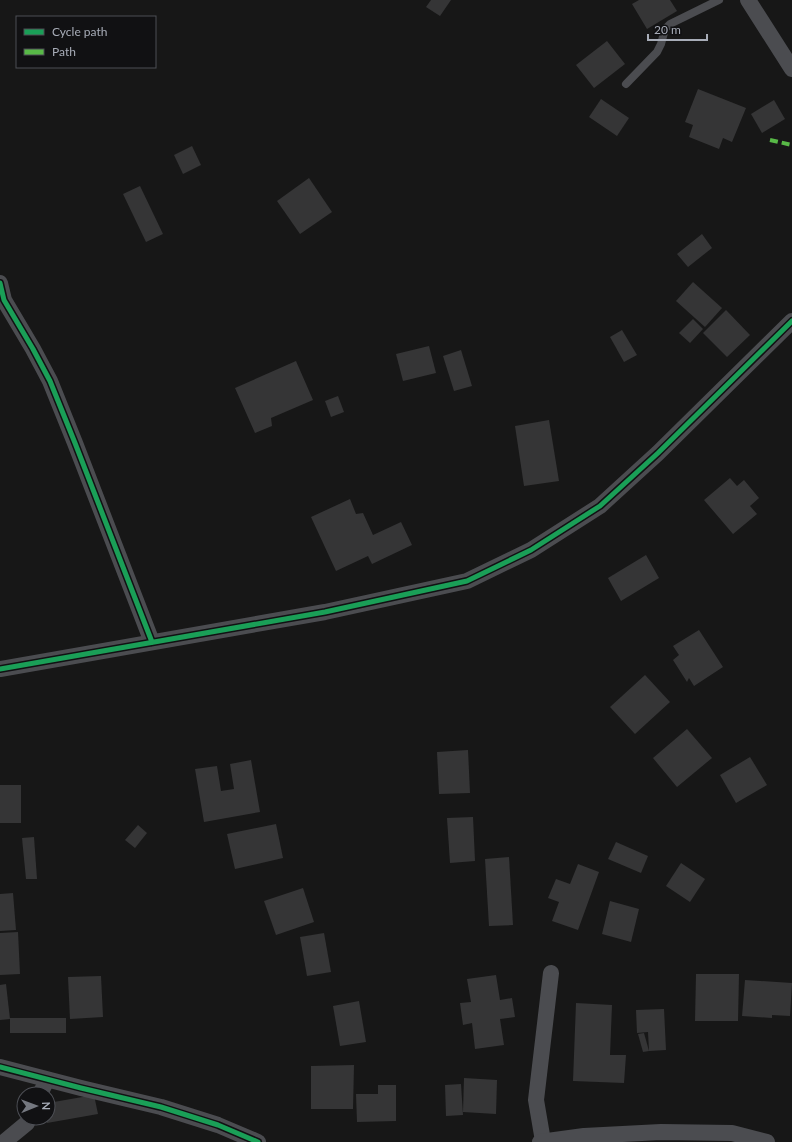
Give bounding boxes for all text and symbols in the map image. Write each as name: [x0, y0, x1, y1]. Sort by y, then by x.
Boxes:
legend: [16, 16, 156, 68]
scale bar: [648, 16, 707, 42]
text: 20 m: [654, 22, 681, 37]
text: Cycle path: [52, 24, 107, 39]
text: Path: [52, 44, 76, 59]
north arrow: [16, 1086, 56, 1126]
text: N: [40, 1101, 53, 1110]

